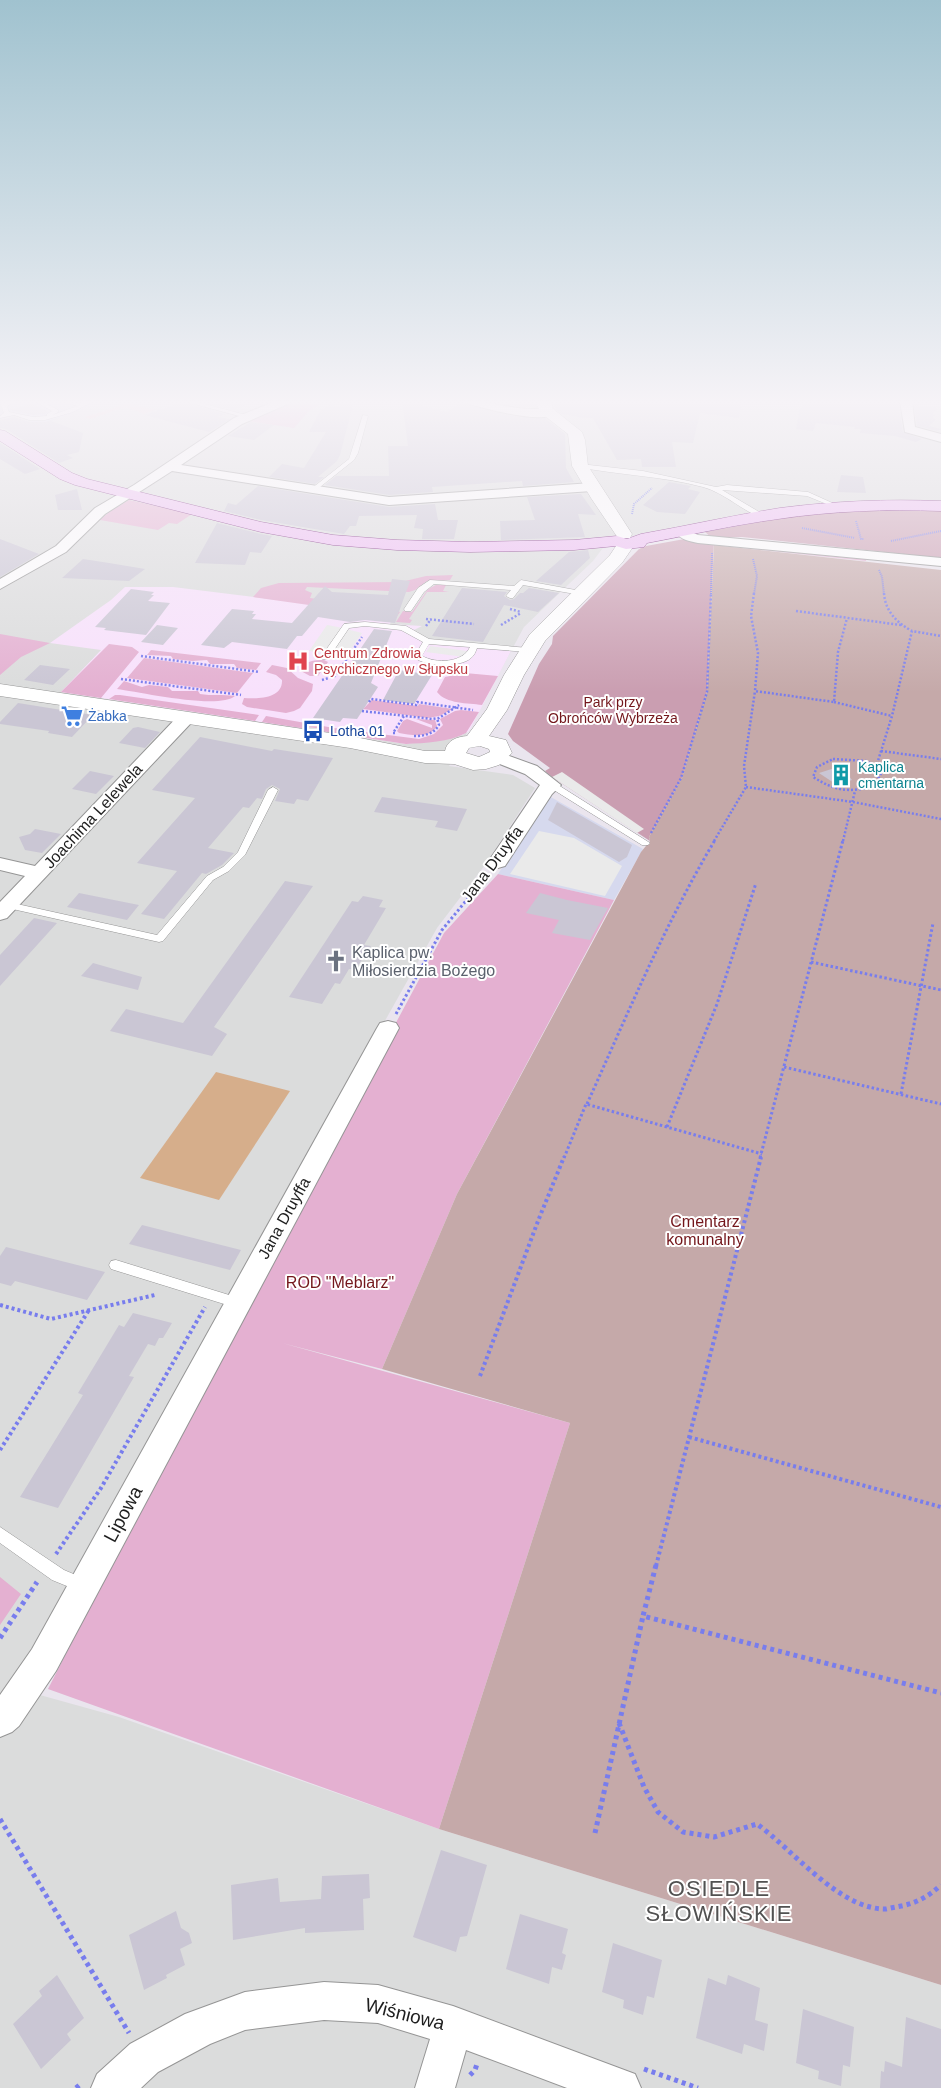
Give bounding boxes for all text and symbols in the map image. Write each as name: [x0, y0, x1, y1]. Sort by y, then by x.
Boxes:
place label: Centrum Zdrowia Psychicznego w Słupsku: [314, 645, 468, 677]
hospital icon: Centrum Zdrowia Psychicznego w Słupsku: [285, 648, 311, 674]
park label: Park przy Obrońców Wybrzeża: [548, 694, 678, 726]
supermarket icon: Żabka: [59, 703, 85, 729]
place label: Żabka: [88, 707, 127, 724]
bus stop icon: Lotha 01: [300, 718, 326, 744]
place label: Lotha 01: [330, 723, 385, 739]
place label: Kaplica cmentarna: [858, 759, 924, 791]
street label: Joachima Lelewela: [40, 760, 146, 872]
building icon: Kaplica cmentarna: [828, 762, 854, 788]
street label: Jana Druyffa: [458, 823, 526, 905]
place label: Kaplica pw. Miłosierdzia Bożego: [352, 944, 495, 979]
church icon: Kaplica pw. Miłosierdzia Bożego: [323, 948, 349, 974]
street label: Jana Druyffa: [255, 1174, 313, 1262]
park label: Cmentarz komunalny: [666, 1213, 744, 1248]
park label: ROD "Meblarz": [286, 1274, 394, 1291]
street label: Lipowa: [100, 1482, 147, 1546]
district label: OSIEDLE SŁOWIŃSKIE: [646, 1876, 792, 1926]
street label: Wiśniowa: [363, 1994, 447, 2034]

